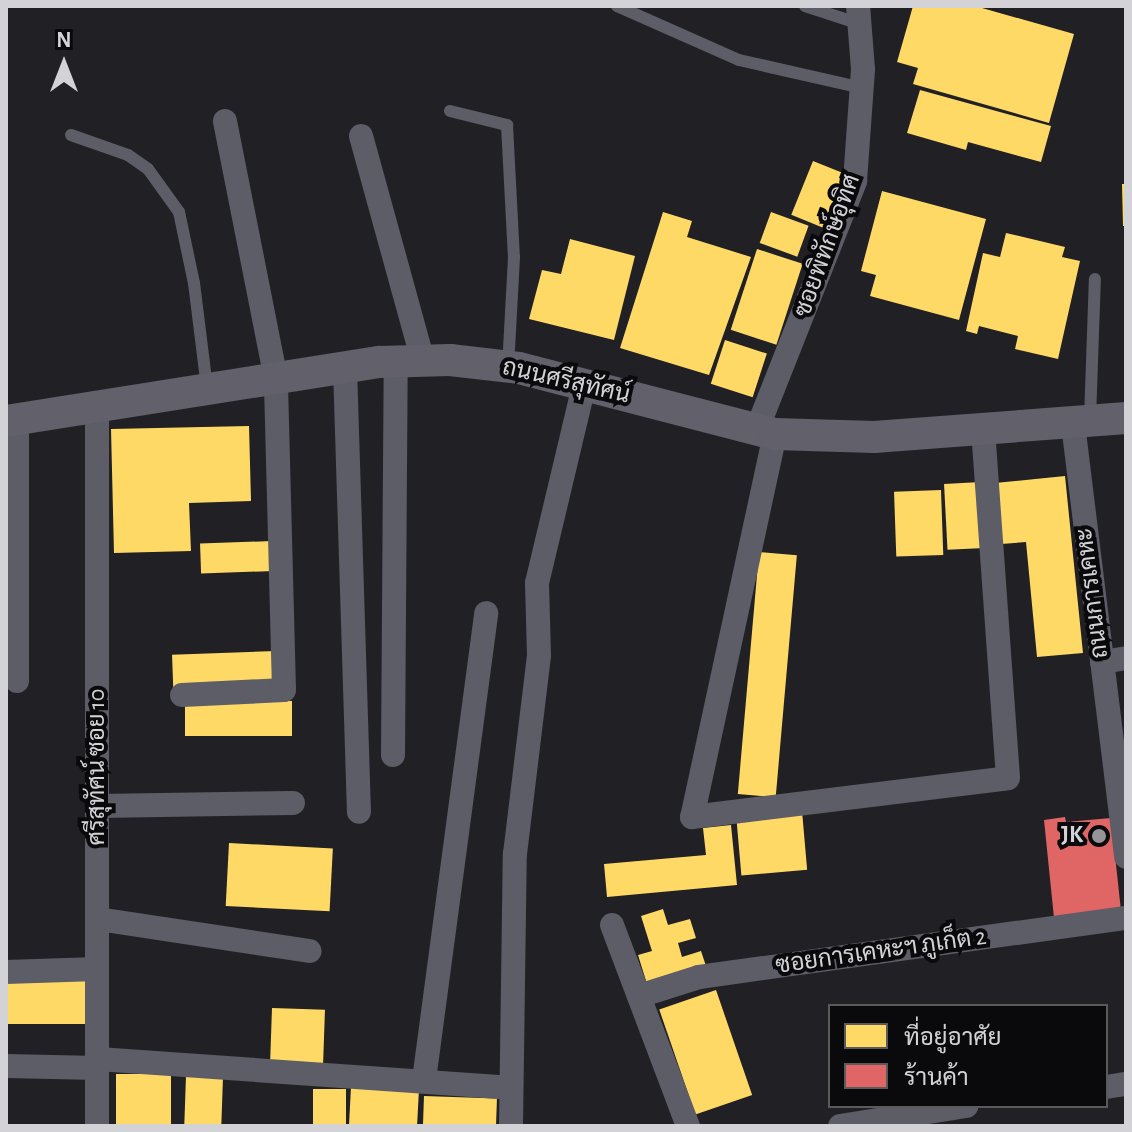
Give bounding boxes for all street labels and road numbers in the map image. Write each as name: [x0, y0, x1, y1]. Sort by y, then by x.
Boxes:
street label: ซอยพิทักษ์อุทิศ: [789, 171, 867, 321]
street label: ถนนศรีสุทัศน์: [499, 353, 633, 411]
street label: ถนนการเคหะ: [1071, 526, 1115, 660]
street label: ศรีสุทัศน์ ซอย 10: [84, 689, 112, 845]
street label: ซอยการเคหะฯ ภูเก็ต 2: [774, 923, 988, 981]

